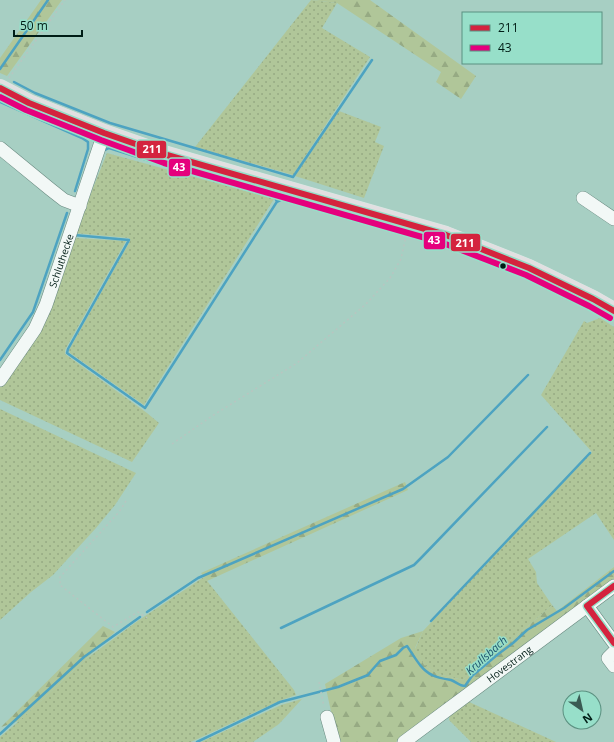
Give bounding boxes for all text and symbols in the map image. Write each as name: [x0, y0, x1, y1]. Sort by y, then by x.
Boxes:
scale bar: [14, 12, 82, 38]
legend: [462, 12, 602, 64]
text: 50 m: [20, 17, 48, 34]
text: 211: [498, 19, 519, 36]
text: 43: [498, 39, 512, 56]
line badge: 211: [136, 140, 167, 159]
text: 211: [143, 141, 161, 156]
line badge: 43: [168, 158, 191, 177]
text: 43: [173, 159, 185, 174]
line badge: 43: [423, 231, 446, 250]
street label: Schluthecke: [45, 232, 77, 290]
text: 43: [428, 232, 440, 247]
line badge: 211: [450, 233, 481, 252]
text: 211: [456, 235, 474, 250]
unlabelled marker: [498, 261, 508, 271]
water label: Krullsbach: [462, 632, 510, 678]
street label: Hovestrang: [483, 642, 535, 685]
north arrow: [562, 690, 602, 730]
text: N: [580, 710, 596, 727]

